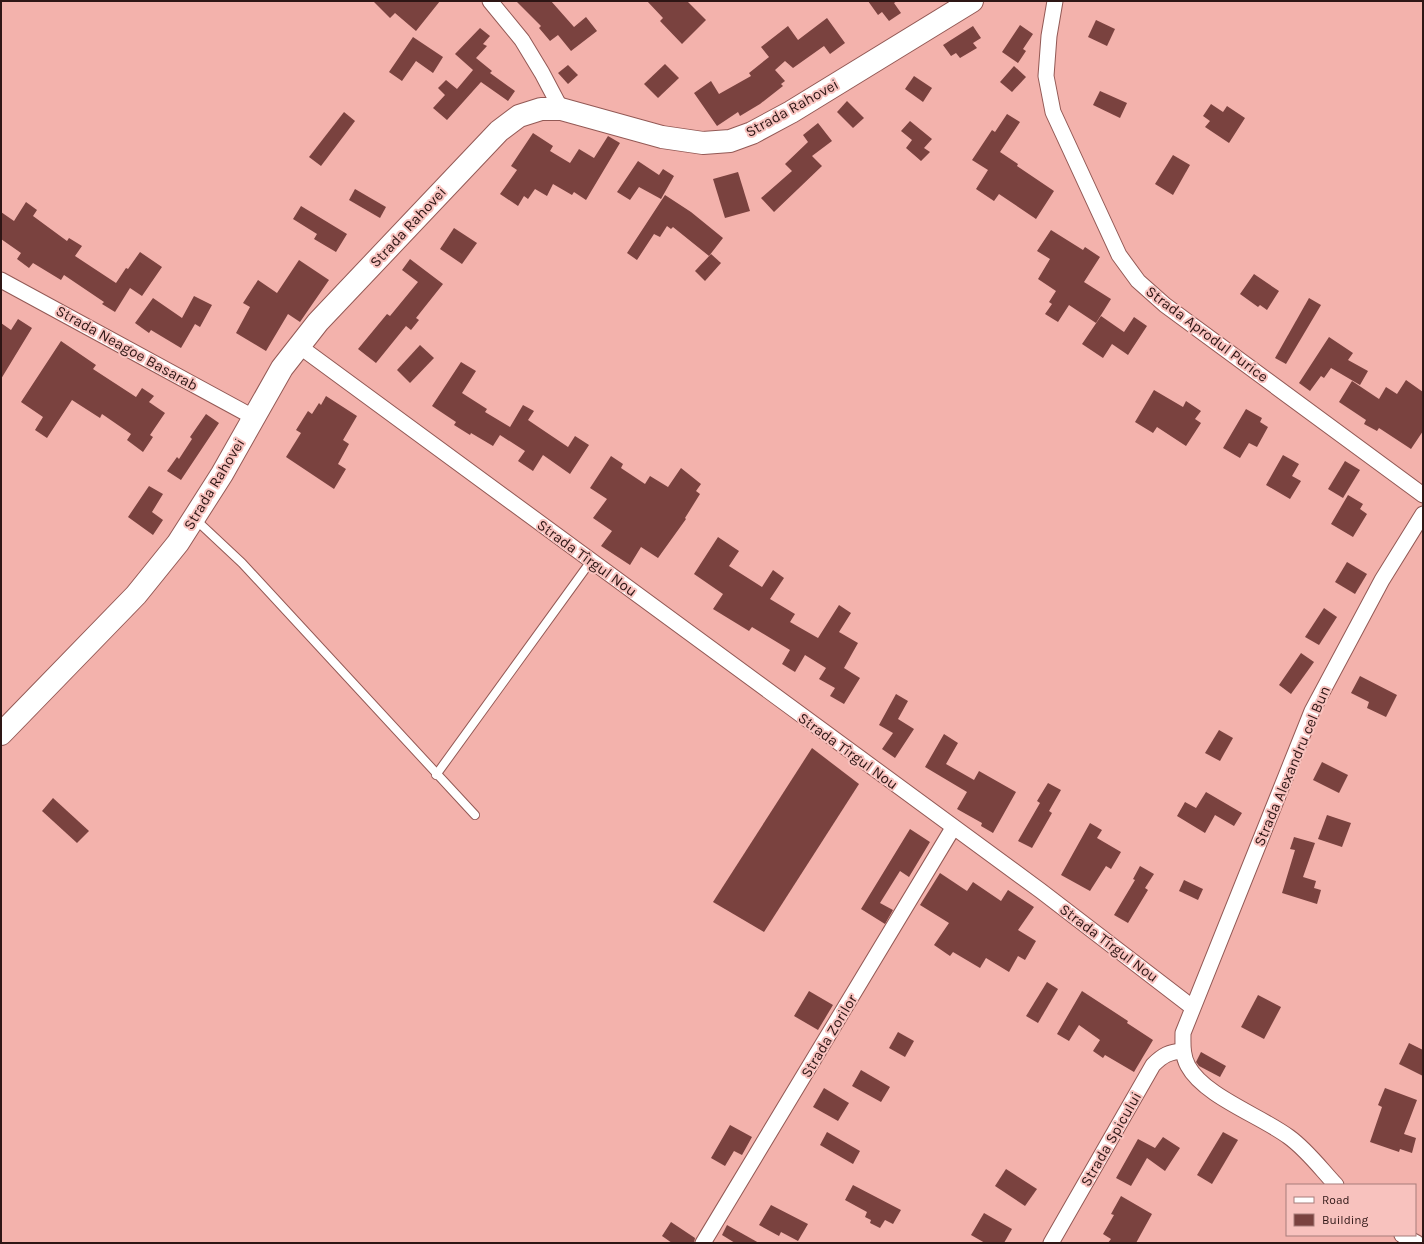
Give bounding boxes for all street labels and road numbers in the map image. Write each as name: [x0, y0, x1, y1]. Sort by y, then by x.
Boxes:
street label: Strada Rahovei: [742, 75, 842, 141]
street label: Strada Rahovei: [366, 183, 450, 271]
street label: Strada Aprodul Purice: [1142, 282, 1272, 386]
street label: Strada Neagoe Basarab: [53, 301, 201, 395]
street label: Strada Rahovei: [180, 435, 248, 533]
street label: Strada Tîrgul Nou: [534, 516, 640, 600]
street label: Strada Alexandru cel Bun: [1250, 683, 1334, 849]
street label: Strada Tîrgul Nou: [795, 709, 901, 793]
street label: Strada Tîrgul Nou: [1056, 900, 1162, 986]
street label: Strada Zorilor: [797, 991, 861, 1081]
street label: Strada Spicului: [1077, 1089, 1145, 1189]

